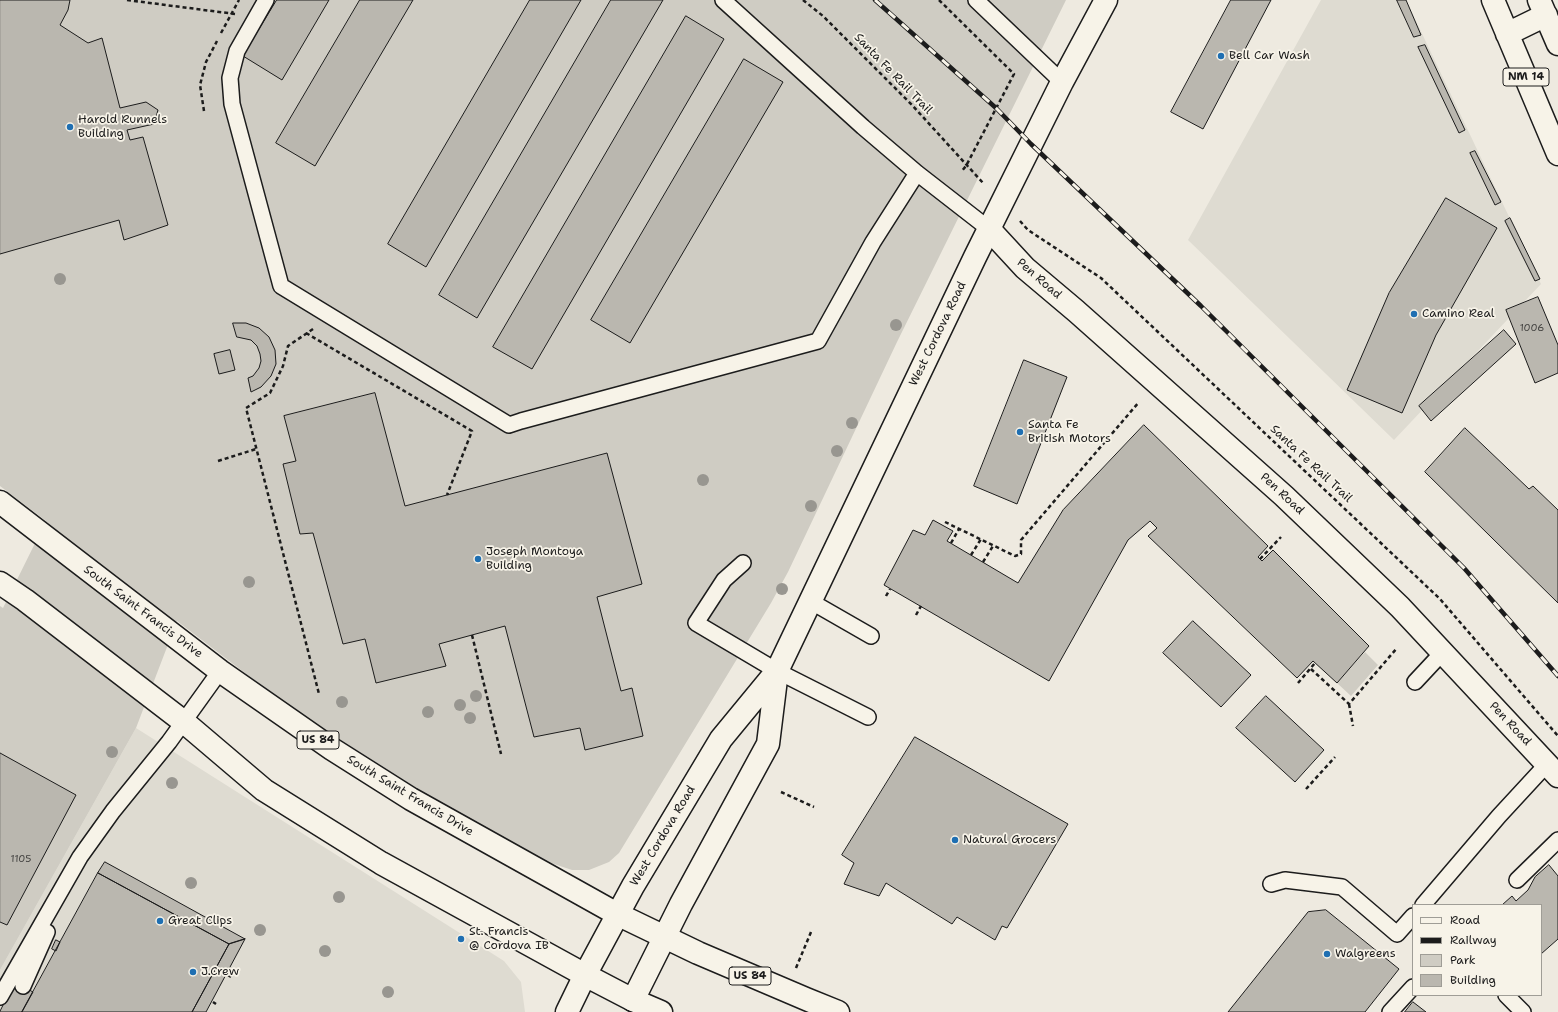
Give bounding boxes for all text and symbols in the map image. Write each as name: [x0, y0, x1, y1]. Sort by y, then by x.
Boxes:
street label: Santa Fe Rail Trail: [851, 31, 935, 117]
place label: Bell Car Wash: [1229, 49, 1310, 63]
marker: Bell Car Wash: [1216, 51, 1226, 61]
road number: NM 14: [1503, 68, 1549, 86]
place label: Harold Runnels Building: [78, 113, 167, 141]
marker: Harold Runnels Building: [65, 122, 75, 132]
street label: Pen Road: [1014, 256, 1064, 302]
street label: West Cordova Road: [906, 279, 970, 389]
place label: Camino Real: [1422, 307, 1494, 321]
marker: Camino Real: [1409, 309, 1419, 319]
house number: 1006: [1520, 322, 1544, 334]
place label: Santa Fe British Motors: [1028, 418, 1111, 446]
street label: Santa Fe Rail Trail: [1267, 422, 1355, 506]
marker: Santa Fe British Motors: [1015, 427, 1025, 437]
street label: Pen Road: [1257, 470, 1307, 518]
place label: Joseph Montoya Building: [486, 545, 583, 573]
marker: Joseph Montoya Building: [473, 554, 483, 564]
street label: South Saint Francis Drive: [81, 563, 205, 661]
street label: Pen Road: [1486, 699, 1534, 749]
road number: US 84: [297, 731, 339, 749]
street label: South Saint Francis Drive: [344, 752, 476, 840]
street label: West Cordova Road: [627, 783, 699, 889]
place label: Natural Grocers: [963, 833, 1056, 847]
marker: Natural Grocers: [950, 835, 960, 845]
house number: 1105: [11, 853, 31, 865]
legend: [1412, 904, 1542, 996]
text: Road: [1450, 912, 1480, 928]
place label: Great Clips: [168, 914, 232, 928]
marker: Great Clips: [155, 916, 165, 926]
place label: St. Francis @ Cordova IB: [469, 925, 549, 953]
text: Railway: [1450, 932, 1497, 948]
marker: St. Francis @ Cordova IB: [456, 934, 466, 944]
place label: Walgreens: [1335, 947, 1396, 961]
marker: Walgreens: [1322, 949, 1332, 959]
text: Park: [1450, 952, 1476, 968]
place label: J.Crew: [201, 965, 239, 979]
marker: J.Crew: [188, 967, 198, 977]
road number: US 84: [729, 967, 771, 985]
text: Building: [1450, 972, 1496, 988]

